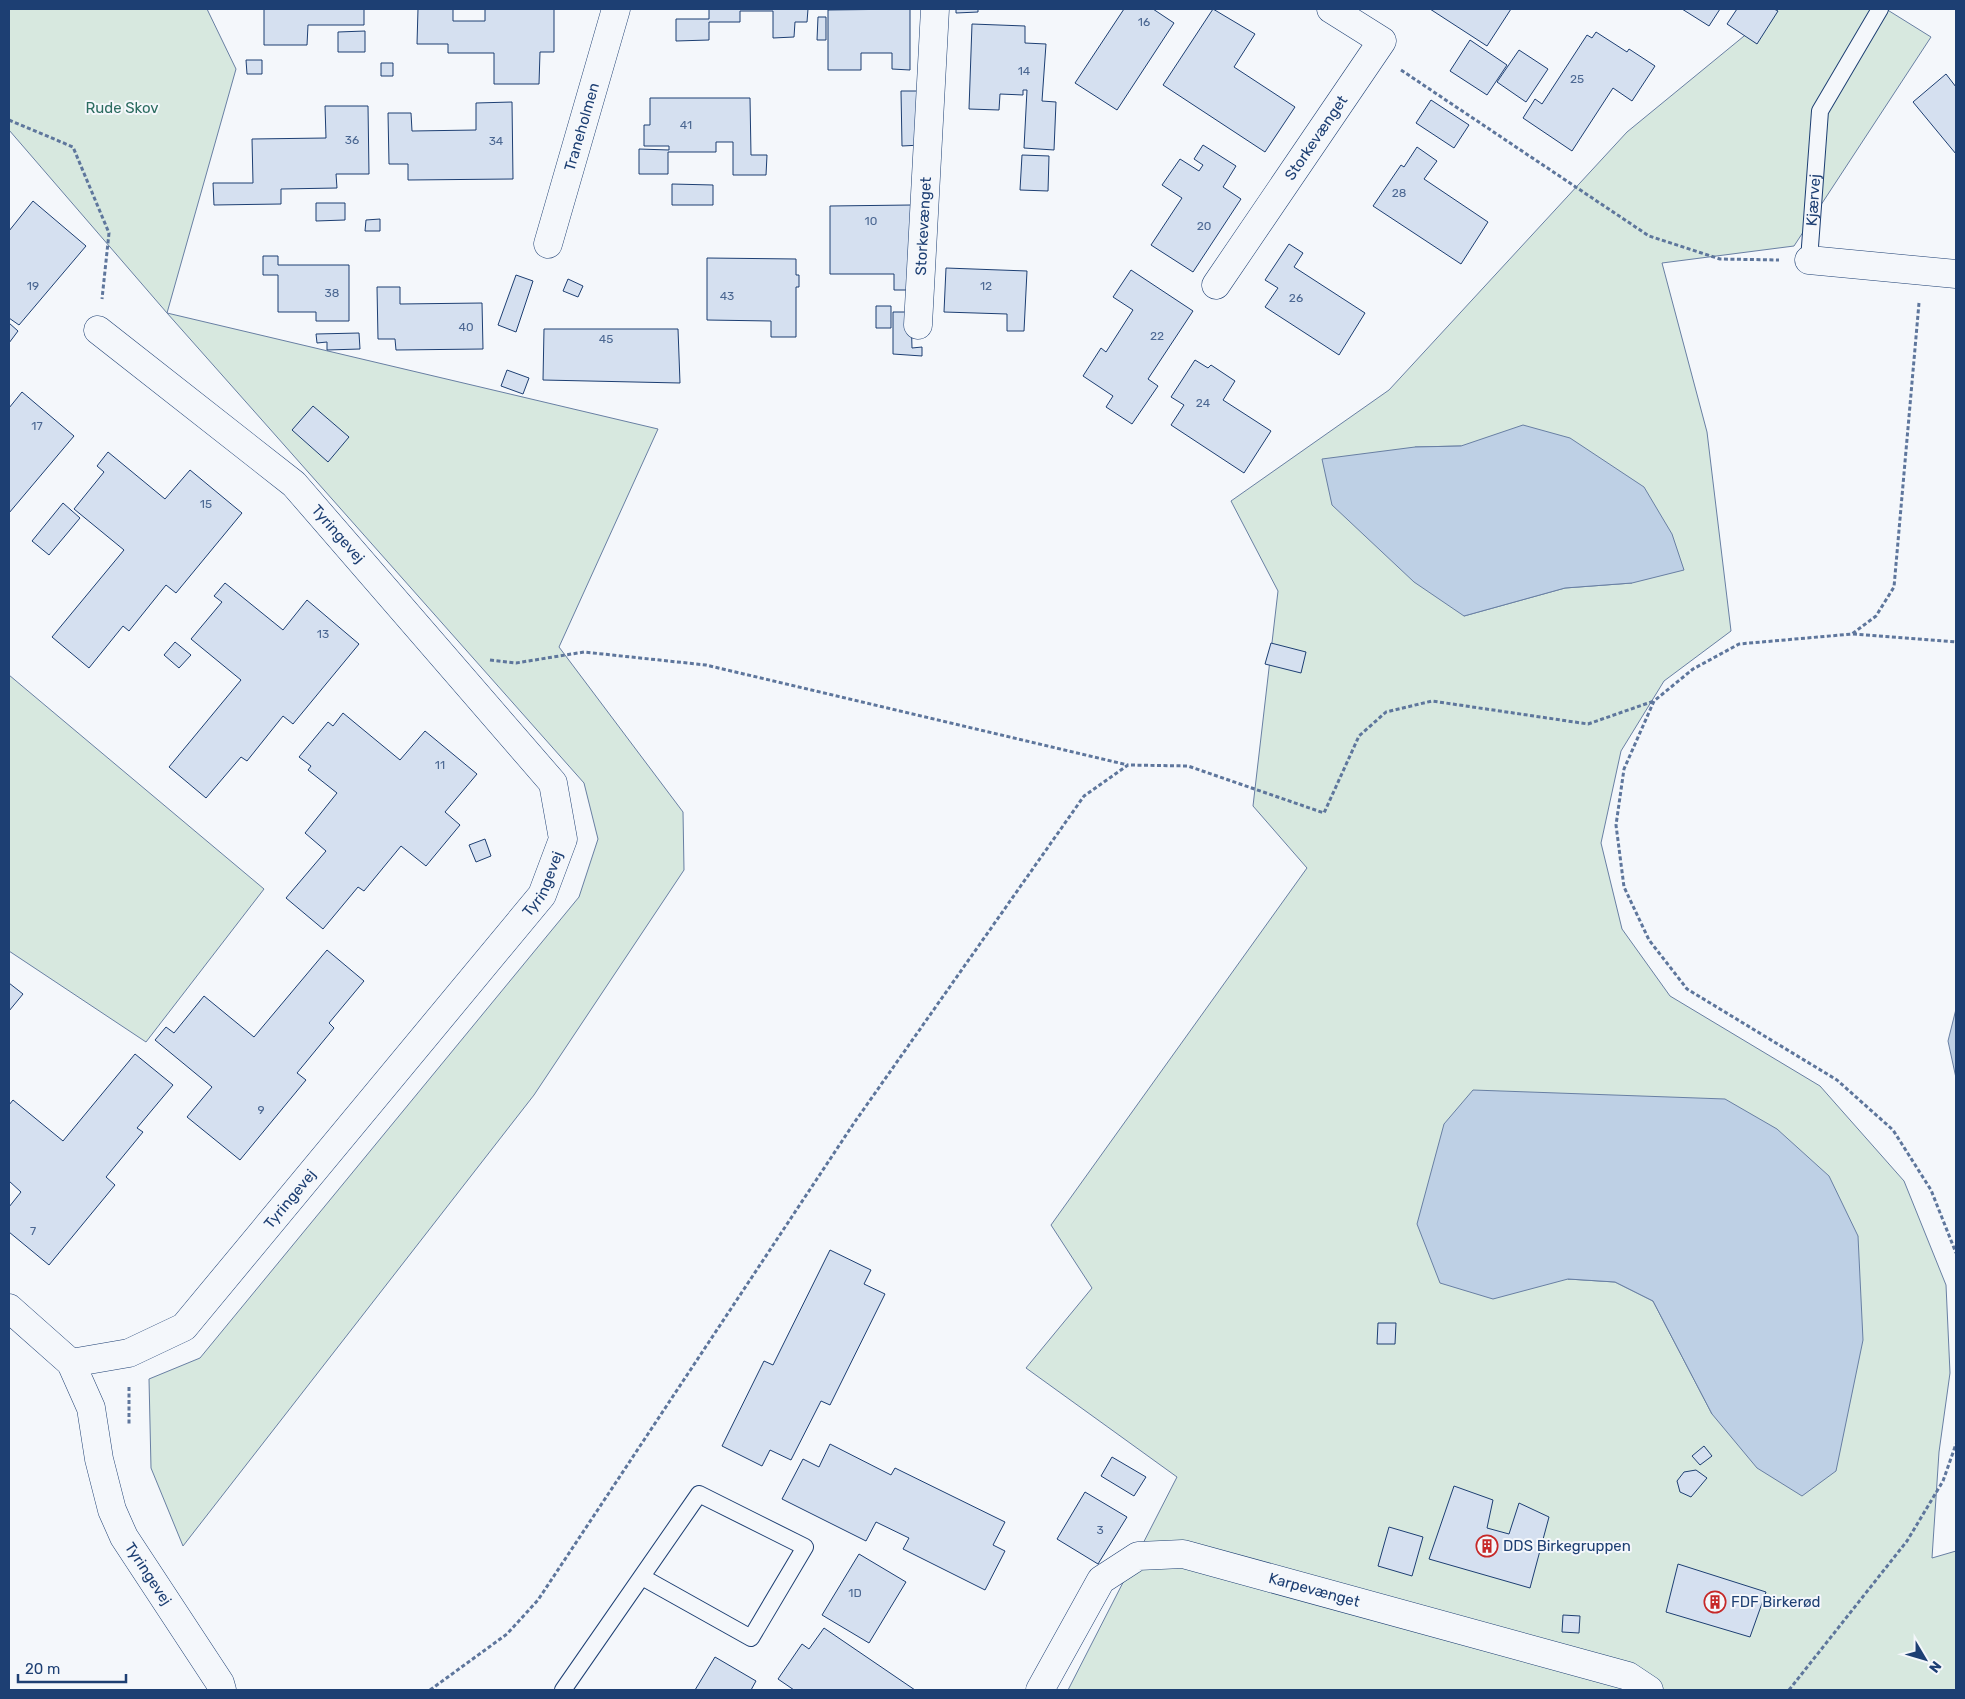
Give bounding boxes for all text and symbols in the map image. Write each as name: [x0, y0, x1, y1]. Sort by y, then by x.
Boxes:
house number: 16: [1138, 15, 1150, 29]
house number: 14: [1018, 64, 1031, 78]
house number: 25: [1570, 72, 1584, 86]
street label: Traneholmen: [561, 81, 603, 173]
street label: Storkevænget: [1281, 92, 1351, 184]
park label: Rude Skov: [85, 99, 159, 117]
house number: 41: [680, 118, 692, 132]
house number: 36: [345, 133, 359, 147]
house number: 34: [489, 134, 504, 148]
street label: Kjærvej: [1803, 173, 1824, 227]
street label: Storkevænget: [912, 176, 935, 276]
house number: 28: [1392, 186, 1406, 200]
house number: 10: [865, 214, 877, 228]
house number: 20: [1197, 219, 1211, 233]
house number: 19: [27, 279, 39, 293]
house number: 12: [980, 279, 992, 293]
house number: 38: [325, 286, 339, 300]
house number: 43: [720, 289, 734, 303]
house number: 26: [1289, 291, 1303, 305]
house number: 40: [458, 320, 474, 334]
house number: 22: [1150, 329, 1164, 343]
house number: 45: [599, 332, 613, 346]
house number: 24: [1196, 396, 1211, 410]
house number: 17: [31, 419, 43, 433]
house number: 15: [200, 497, 212, 511]
street label: Tyringevej: [308, 501, 368, 567]
house number: 13: [317, 627, 329, 641]
house number: 11: [435, 758, 445, 772]
street label: Tyringevej: [519, 849, 567, 920]
house number: 9: [257, 1103, 265, 1117]
street label: Tyringevej: [260, 1166, 320, 1232]
house number: 7: [30, 1224, 36, 1238]
house number: 3: [1096, 1523, 1104, 1537]
building icon: DDS Birkegruppen: [1475, 1534, 1499, 1558]
place label: DDS Birkegruppen: [1503, 1537, 1631, 1555]
street label: Tyringevej: [121, 1539, 175, 1609]
street label: Karpevænget: [1267, 1569, 1362, 1611]
house number: 1D: [848, 1586, 862, 1600]
building icon: FDF Birkerød: [1703, 1590, 1727, 1614]
place label: FDF Birkerød: [1731, 1593, 1821, 1611]
north arrow: [1900, 1634, 1950, 1684]
scale bar: [18, 1652, 125, 1684]
text: N: [1925, 1657, 1945, 1676]
text: 20 m: [25, 1660, 60, 1678]

